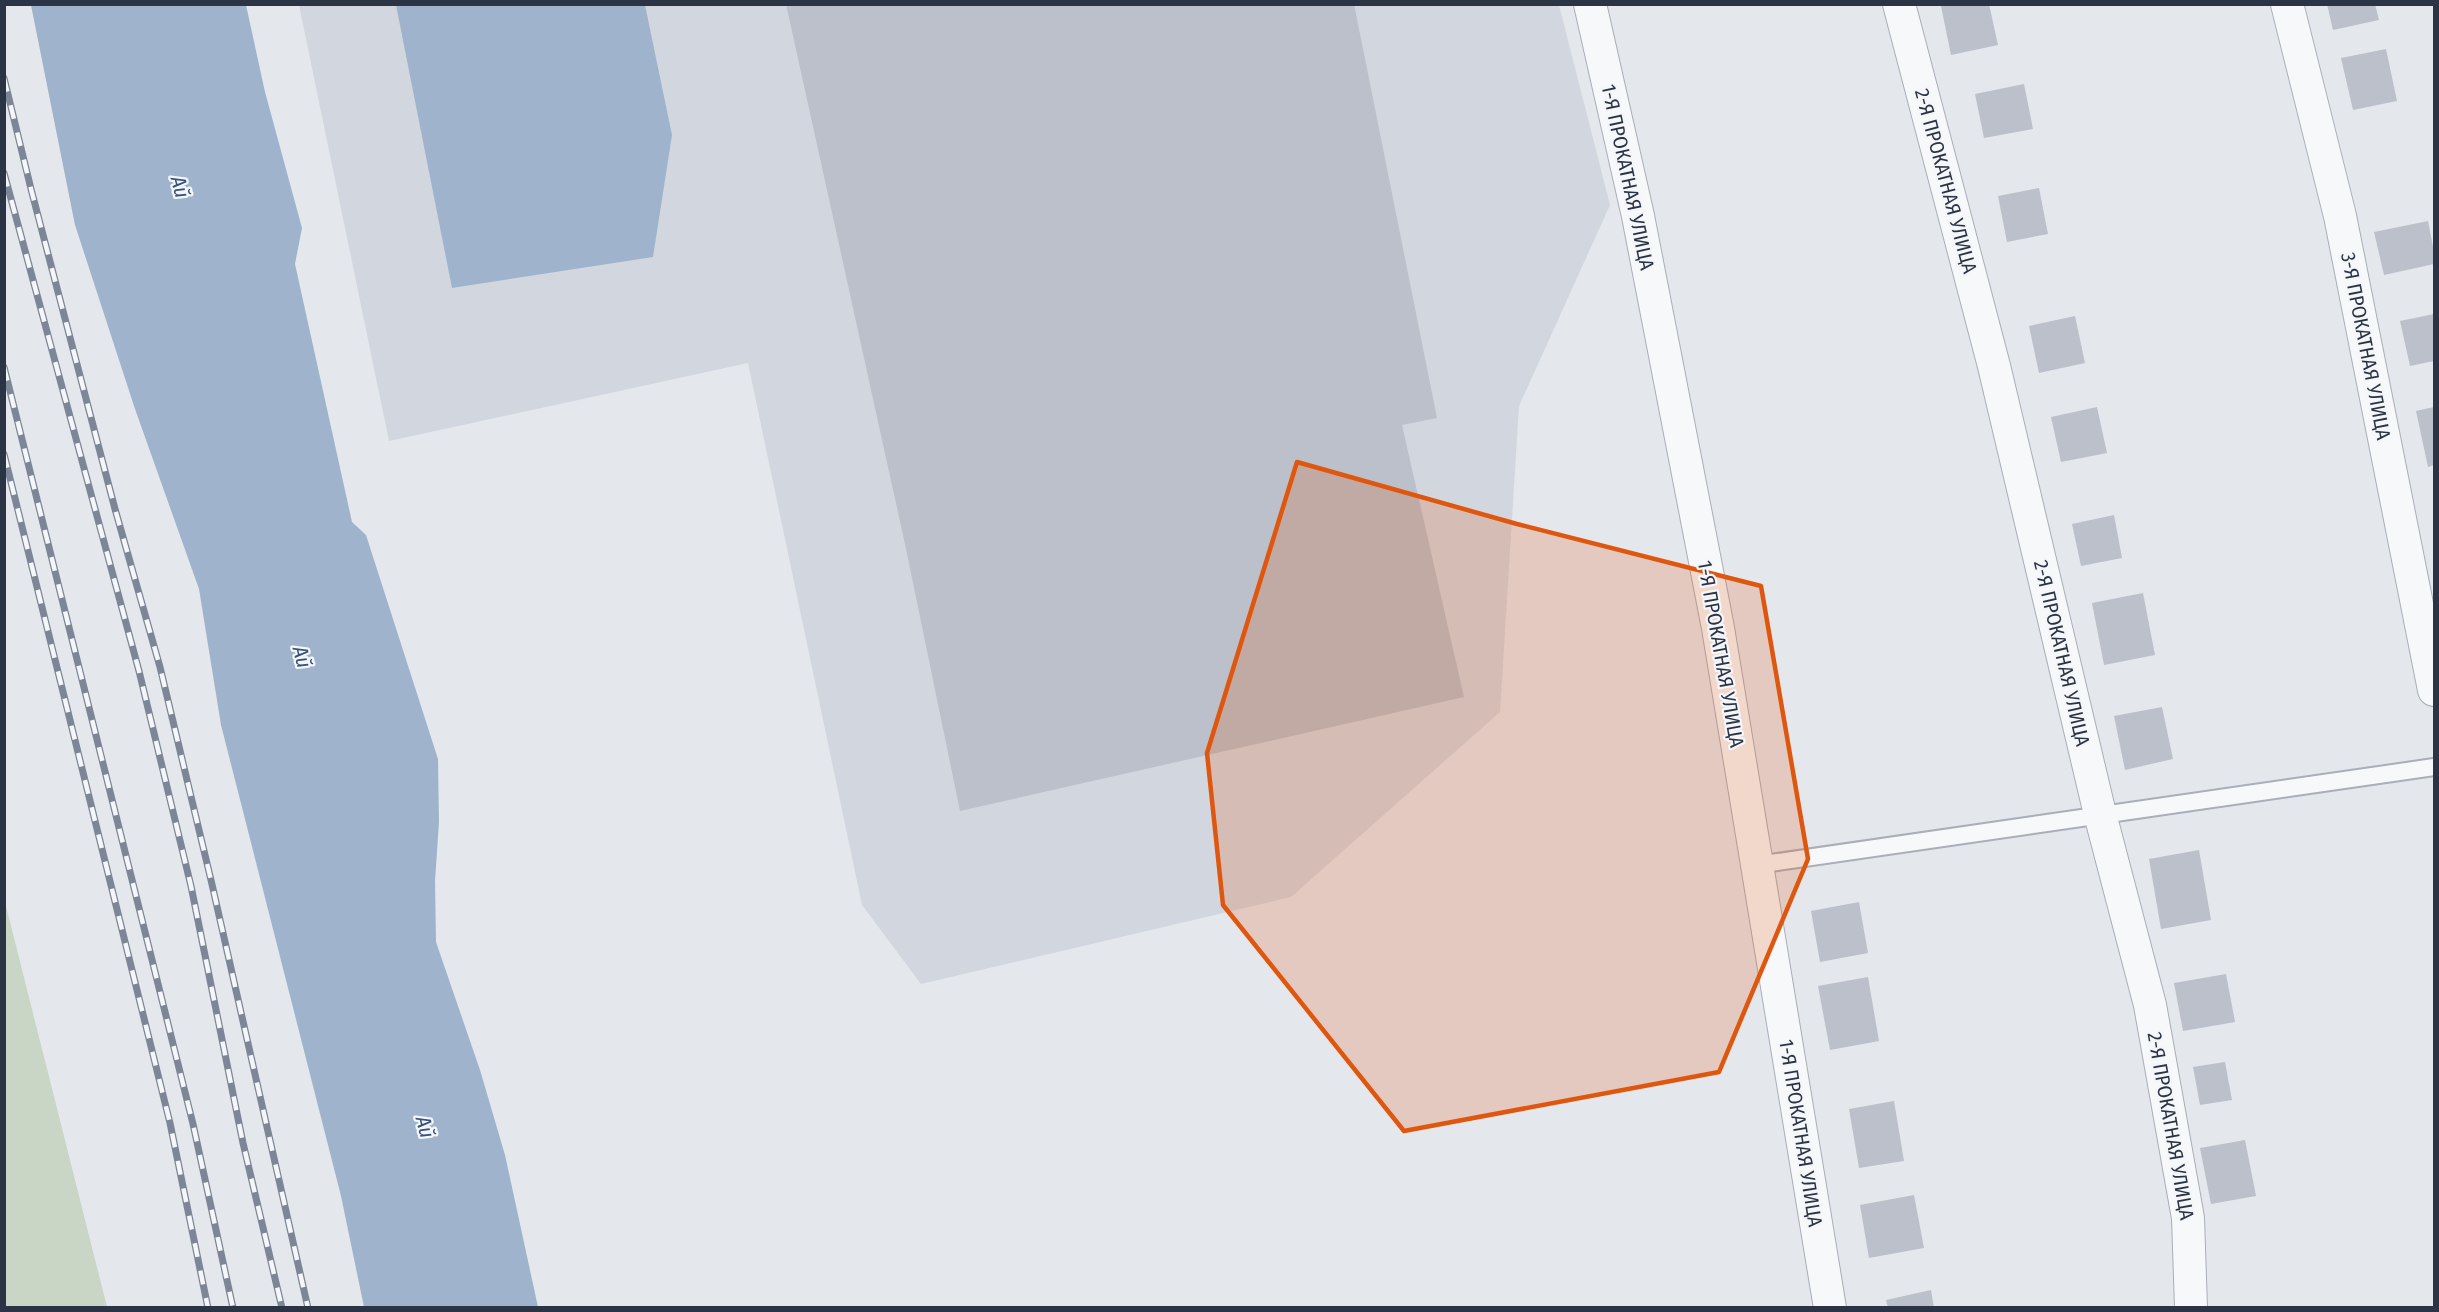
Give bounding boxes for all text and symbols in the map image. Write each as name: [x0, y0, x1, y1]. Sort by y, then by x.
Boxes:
street label: 1-Я ПРОКАТНАЯ УЛИЦА: [1597, 82, 1660, 272]
street label: 2-Я ПРОКАТНАЯ УЛИЦА: [1910, 86, 1982, 276]
water label: Ай: [164, 172, 195, 201]
street label: 3-Я ПРОКАТНАЯ УЛИЦА: [2336, 250, 2396, 442]
street label: 2-Я ПРОКАТНАЯ УЛИЦА: [2029, 558, 2095, 749]
street label: 1-Я ПРОКАТНАЯ УЛИЦА: [1693, 559, 1749, 750]
water label: Ай: [286, 642, 317, 671]
street label: 2-Я ПРОКАТНАЯ УЛИЦА: [2143, 1030, 2199, 1222]
street label: 1-Я ПРОКАТНАЯ УЛИЦА: [1774, 1038, 1828, 1229]
water label: Ай: [409, 1112, 440, 1141]

